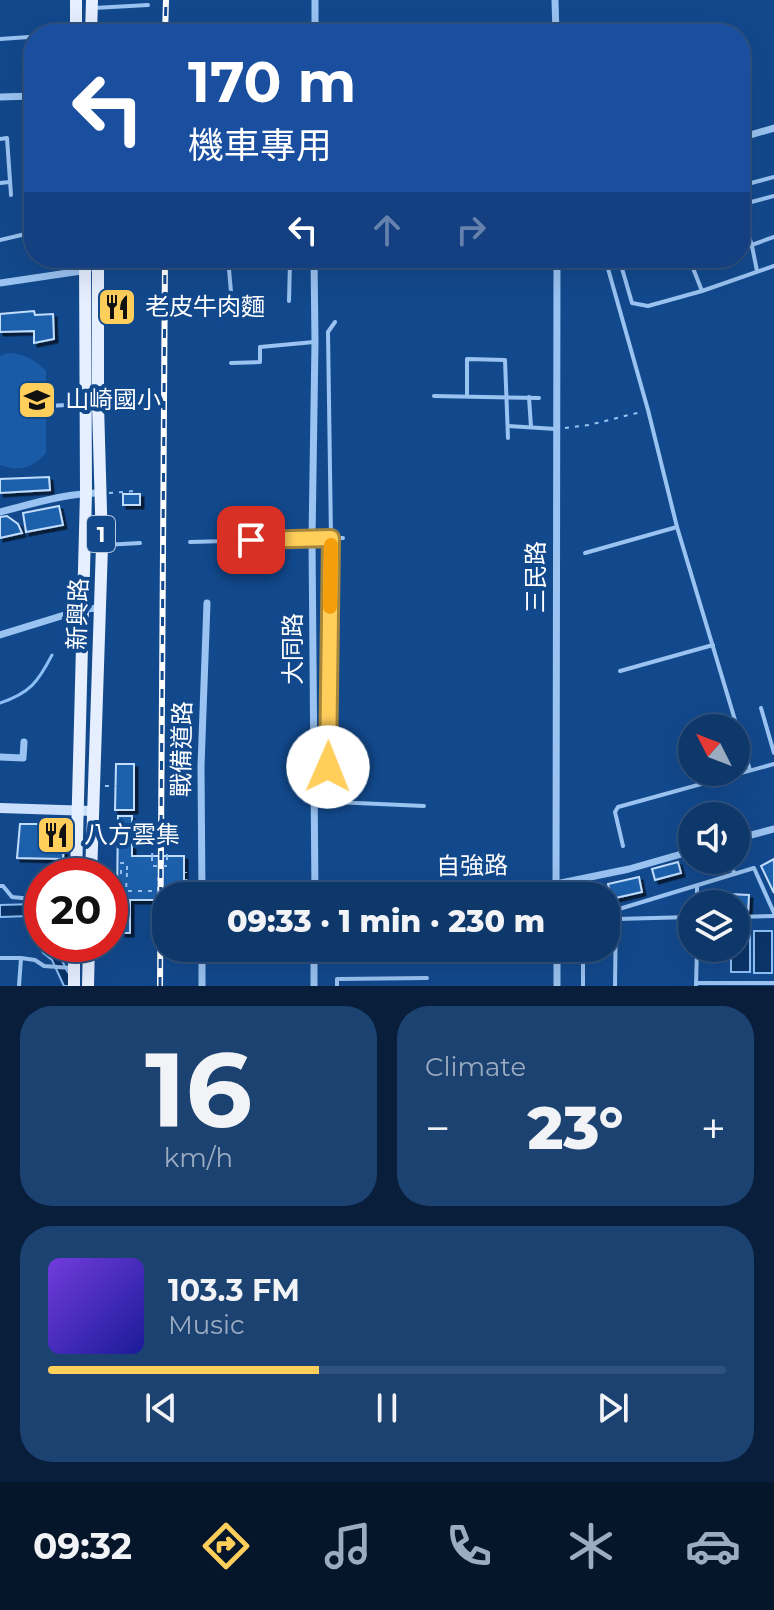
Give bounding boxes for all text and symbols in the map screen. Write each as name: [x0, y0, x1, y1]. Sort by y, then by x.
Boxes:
text: 170 m: [188, 48, 356, 116]
icon: left: [56, 56, 160, 160]
text: 機車專用: [188, 123, 332, 167]
icon: left: [281, 208, 325, 252]
icon: ahead: [365, 208, 409, 252]
icon: right: [449, 208, 493, 252]
restaurant icon: 老皮牛肉麵: [96, 286, 138, 328]
place label: 老皮牛肉麵: [145, 292, 265, 321]
school or university icon: 山崎國小: [16, 379, 58, 421]
place label: 山崎國小: [65, 385, 161, 414]
pin: [217, 506, 285, 574]
road number: 1: [87, 516, 115, 552]
icon: arrive: [229, 518, 273, 562]
street label: 三民路: [521, 541, 550, 613]
street label: 新興路: [62, 577, 93, 650]
street label: 大同路: [278, 613, 307, 685]
street label: 戰備道路: [166, 701, 197, 797]
north arrow: [678, 714, 750, 786]
map controls: [678, 714, 750, 962]
position arrow: [286, 725, 370, 809]
button: sound: [678, 802, 750, 874]
restaurant icon: 八方雲集: [35, 814, 77, 856]
place label: 八方雲集: [84, 820, 180, 849]
street label: 自強路: [436, 850, 508, 881]
speed limit sign: 20: [24, 858, 128, 962]
button: layers: [678, 890, 750, 962]
text: 09:33 · 1 min · 230 m: [227, 903, 545, 940]
text: 16: [145, 1026, 252, 1153]
text: Climate: [425, 1051, 526, 1083]
text: 23°: [527, 1091, 624, 1164]
text: −: [425, 1101, 450, 1155]
text: +: [701, 1101, 726, 1155]
text: km/h: [164, 1142, 233, 1174]
text: 103.3 FM: [168, 1272, 300, 1309]
text: Music: [168, 1309, 245, 1341]
icon: previous: [139, 1386, 183, 1430]
icon: pause: [365, 1386, 409, 1430]
icon: next: [591, 1386, 635, 1430]
icon: directions: [198, 1518, 254, 1574]
icon: music: [320, 1518, 376, 1574]
icon: phone: [441, 1518, 497, 1574]
icon: climate: [563, 1518, 619, 1574]
icon: car: [685, 1518, 741, 1574]
text: 09:32: [33, 1524, 132, 1568]

